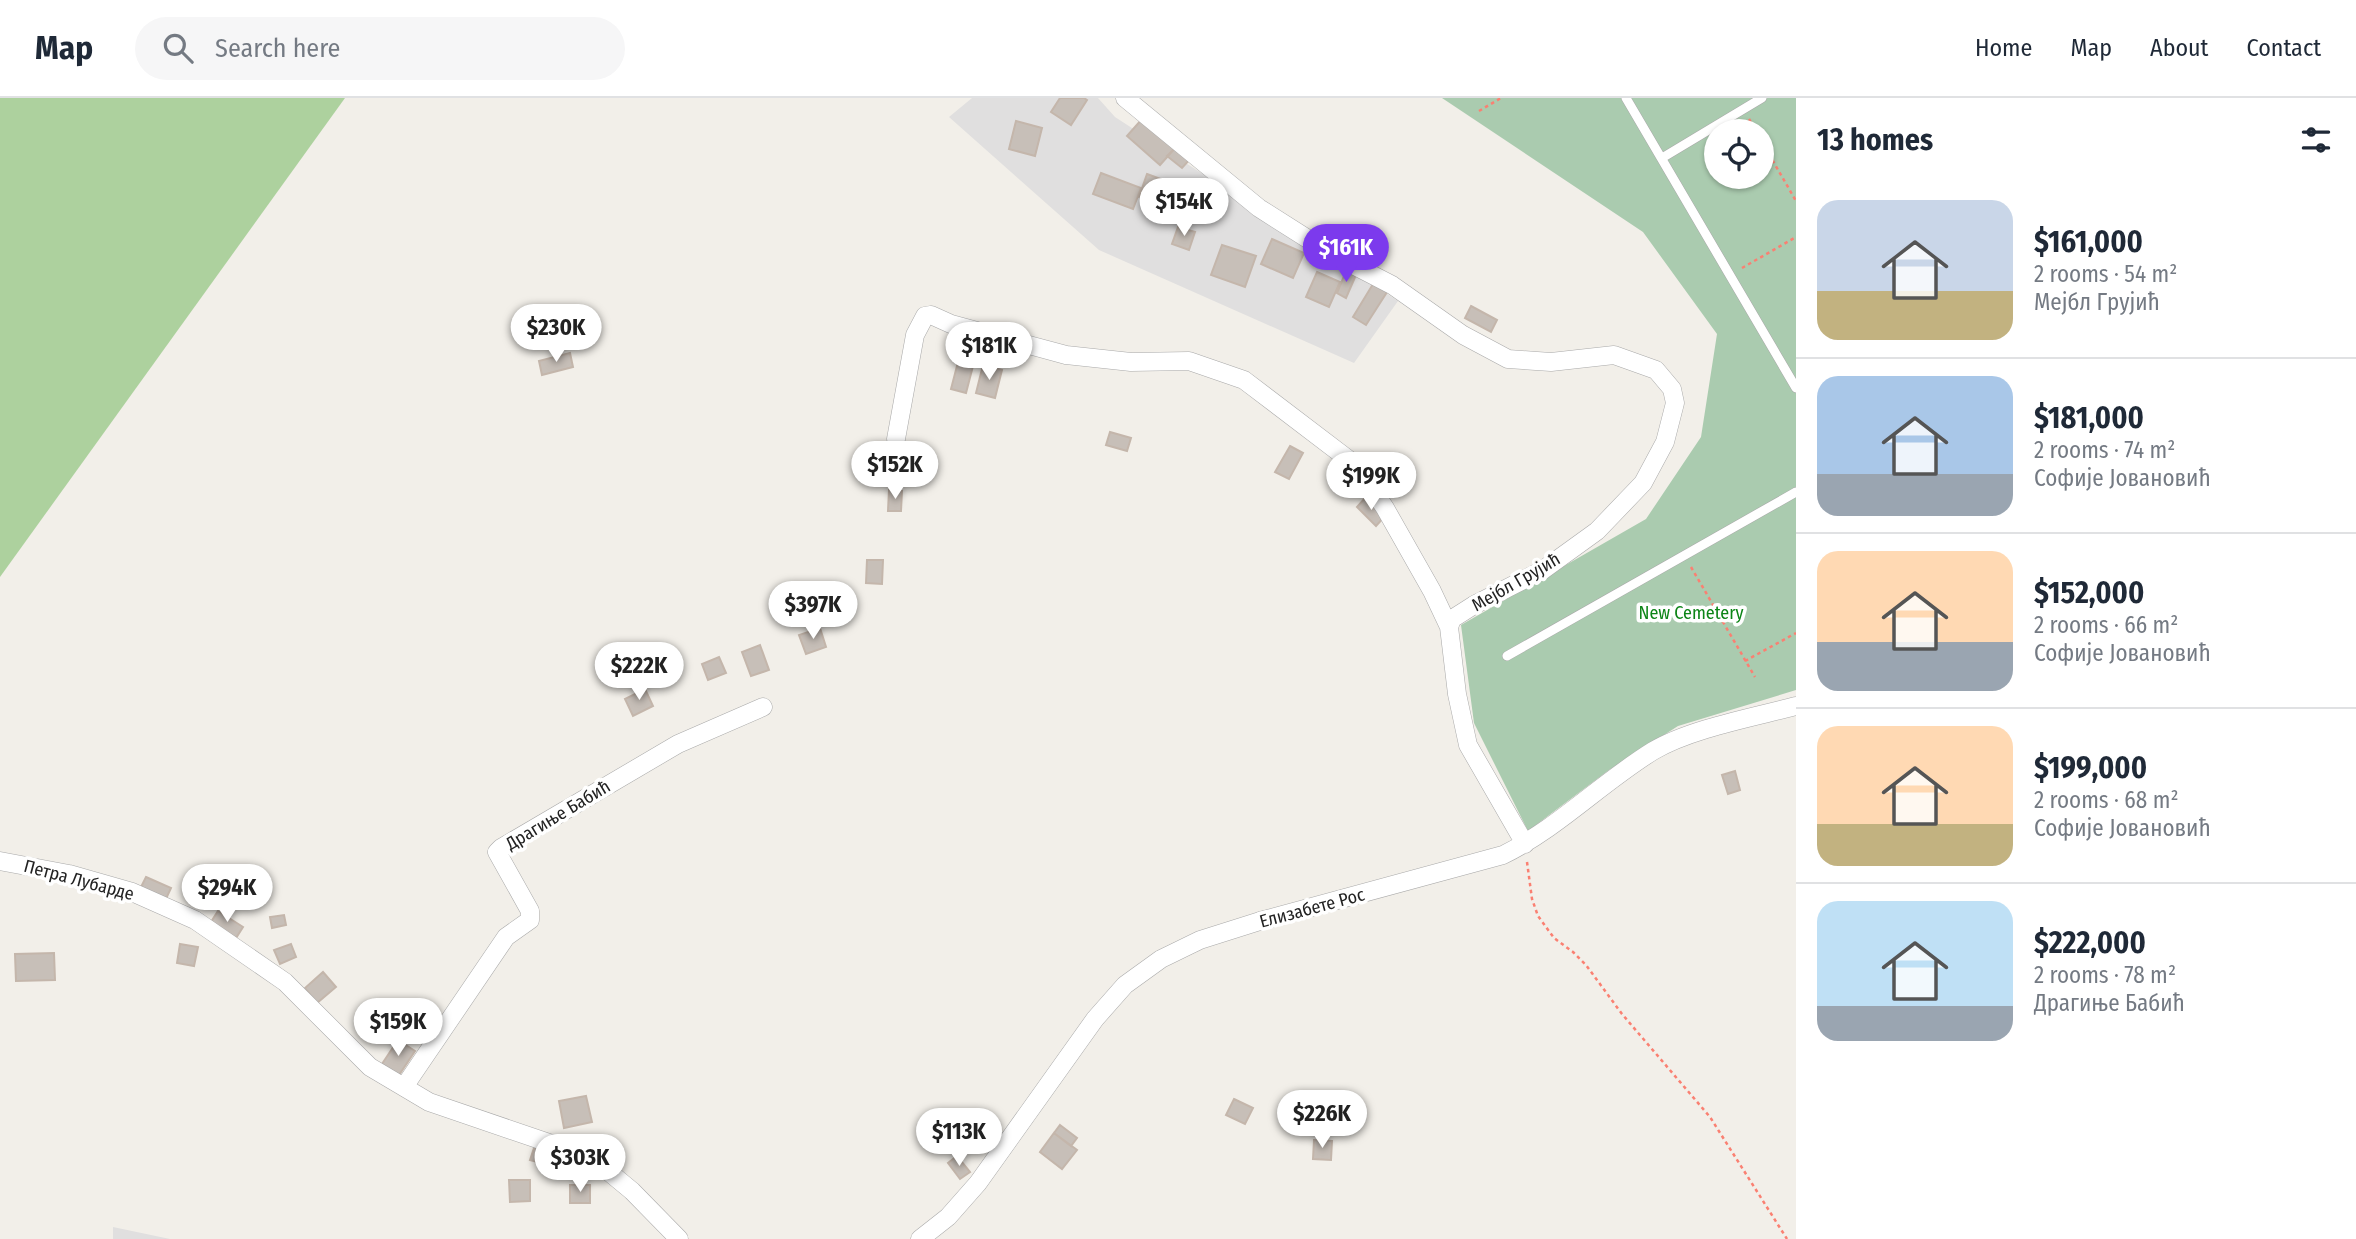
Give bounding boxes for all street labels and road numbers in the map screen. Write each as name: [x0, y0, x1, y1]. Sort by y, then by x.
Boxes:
street label: Мејбл Грујић: [1468, 548, 1564, 616]
street label: Драгиње Бабић: [501, 775, 614, 855]
street label: Петра Лубарде: [22, 855, 137, 905]
street label: Елизабете Рос: [1257, 883, 1367, 933]

